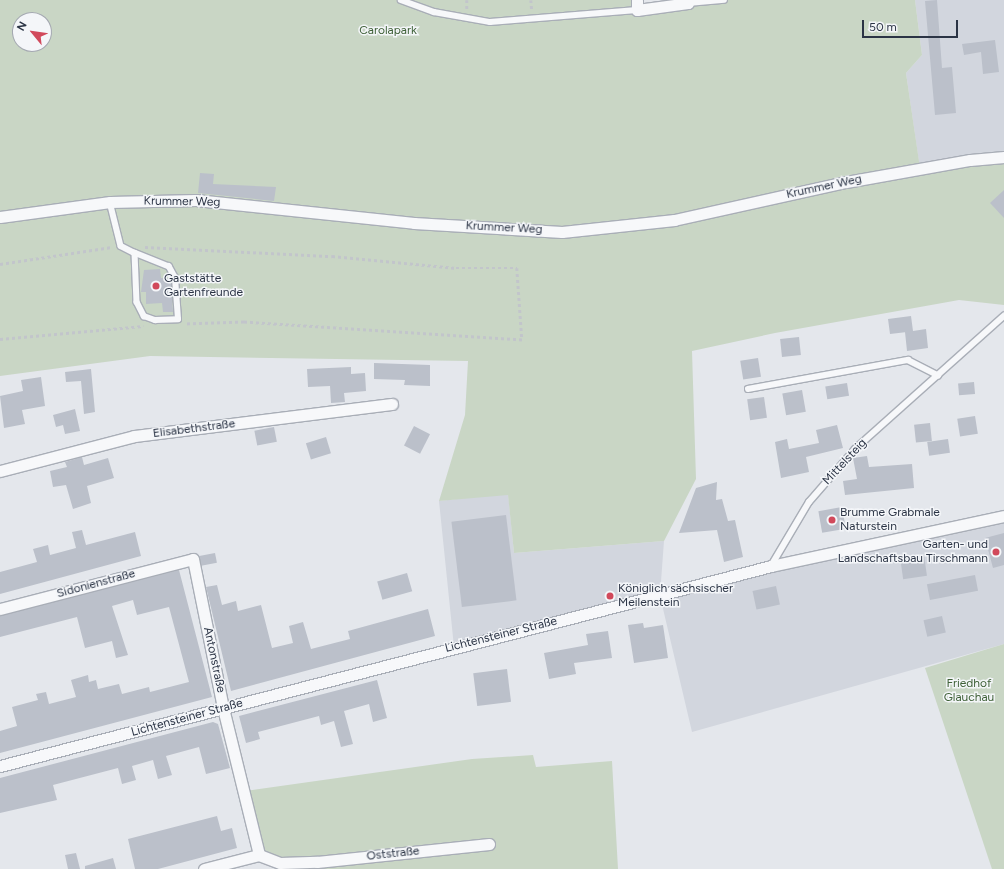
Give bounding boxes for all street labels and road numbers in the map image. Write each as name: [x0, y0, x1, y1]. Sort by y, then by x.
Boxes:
street label: Krummer Weg: [785, 172, 863, 202]
street label: Krummer Weg: [144, 194, 220, 210]
street label: Krummer Weg: [465, 219, 543, 237]
street label: Elisabethstraße: [152, 417, 236, 441]
street label: Mittelsteig: [820, 436, 870, 488]
street label: Sidonienstraße: [55, 567, 137, 601]
street label: Lichtensteiner Straße: [443, 614, 559, 656]
street label: Antonstraße: [200, 626, 228, 694]
street label: Lichtensteiner Straße: [130, 696, 244, 740]
street label: Oststraße: [366, 844, 420, 864]

